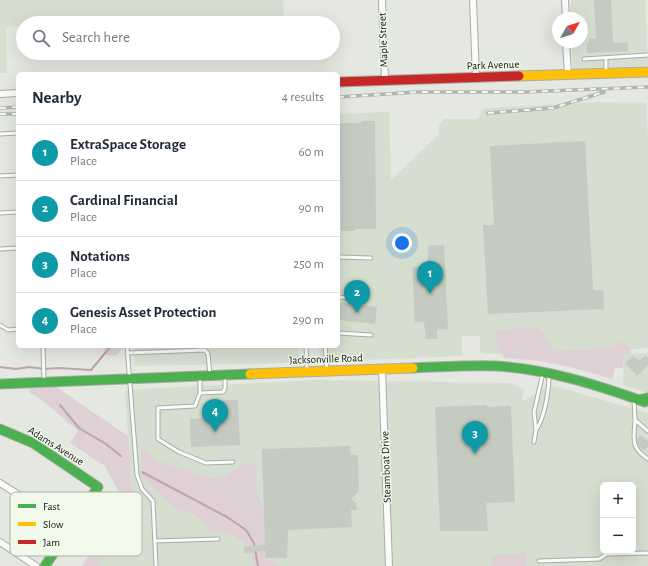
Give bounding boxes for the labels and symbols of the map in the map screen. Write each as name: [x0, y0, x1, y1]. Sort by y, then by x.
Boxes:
street label: Maple Street: [377, 12, 389, 68]
north arrow: [552, 12, 588, 48]
street label: Park Avenue: [466, 59, 520, 71]
your location: [392, 233, 412, 253]
pin: 1: [417, 261, 443, 294]
pin: 2: [344, 280, 370, 313]
street label: Jacksonville Road: [289, 352, 363, 366]
pin: 4: [202, 399, 228, 432]
pin: 3: [462, 421, 488, 454]
street label: Adams Avenue: [26, 424, 86, 468]
street label: Steamboat Drive: [379, 431, 393, 503]
legend: [10, 492, 142, 556]
text: Fast: [43, 501, 61, 512]
text: Slow: [43, 519, 64, 530]
text: Jam: [43, 537, 60, 548]

